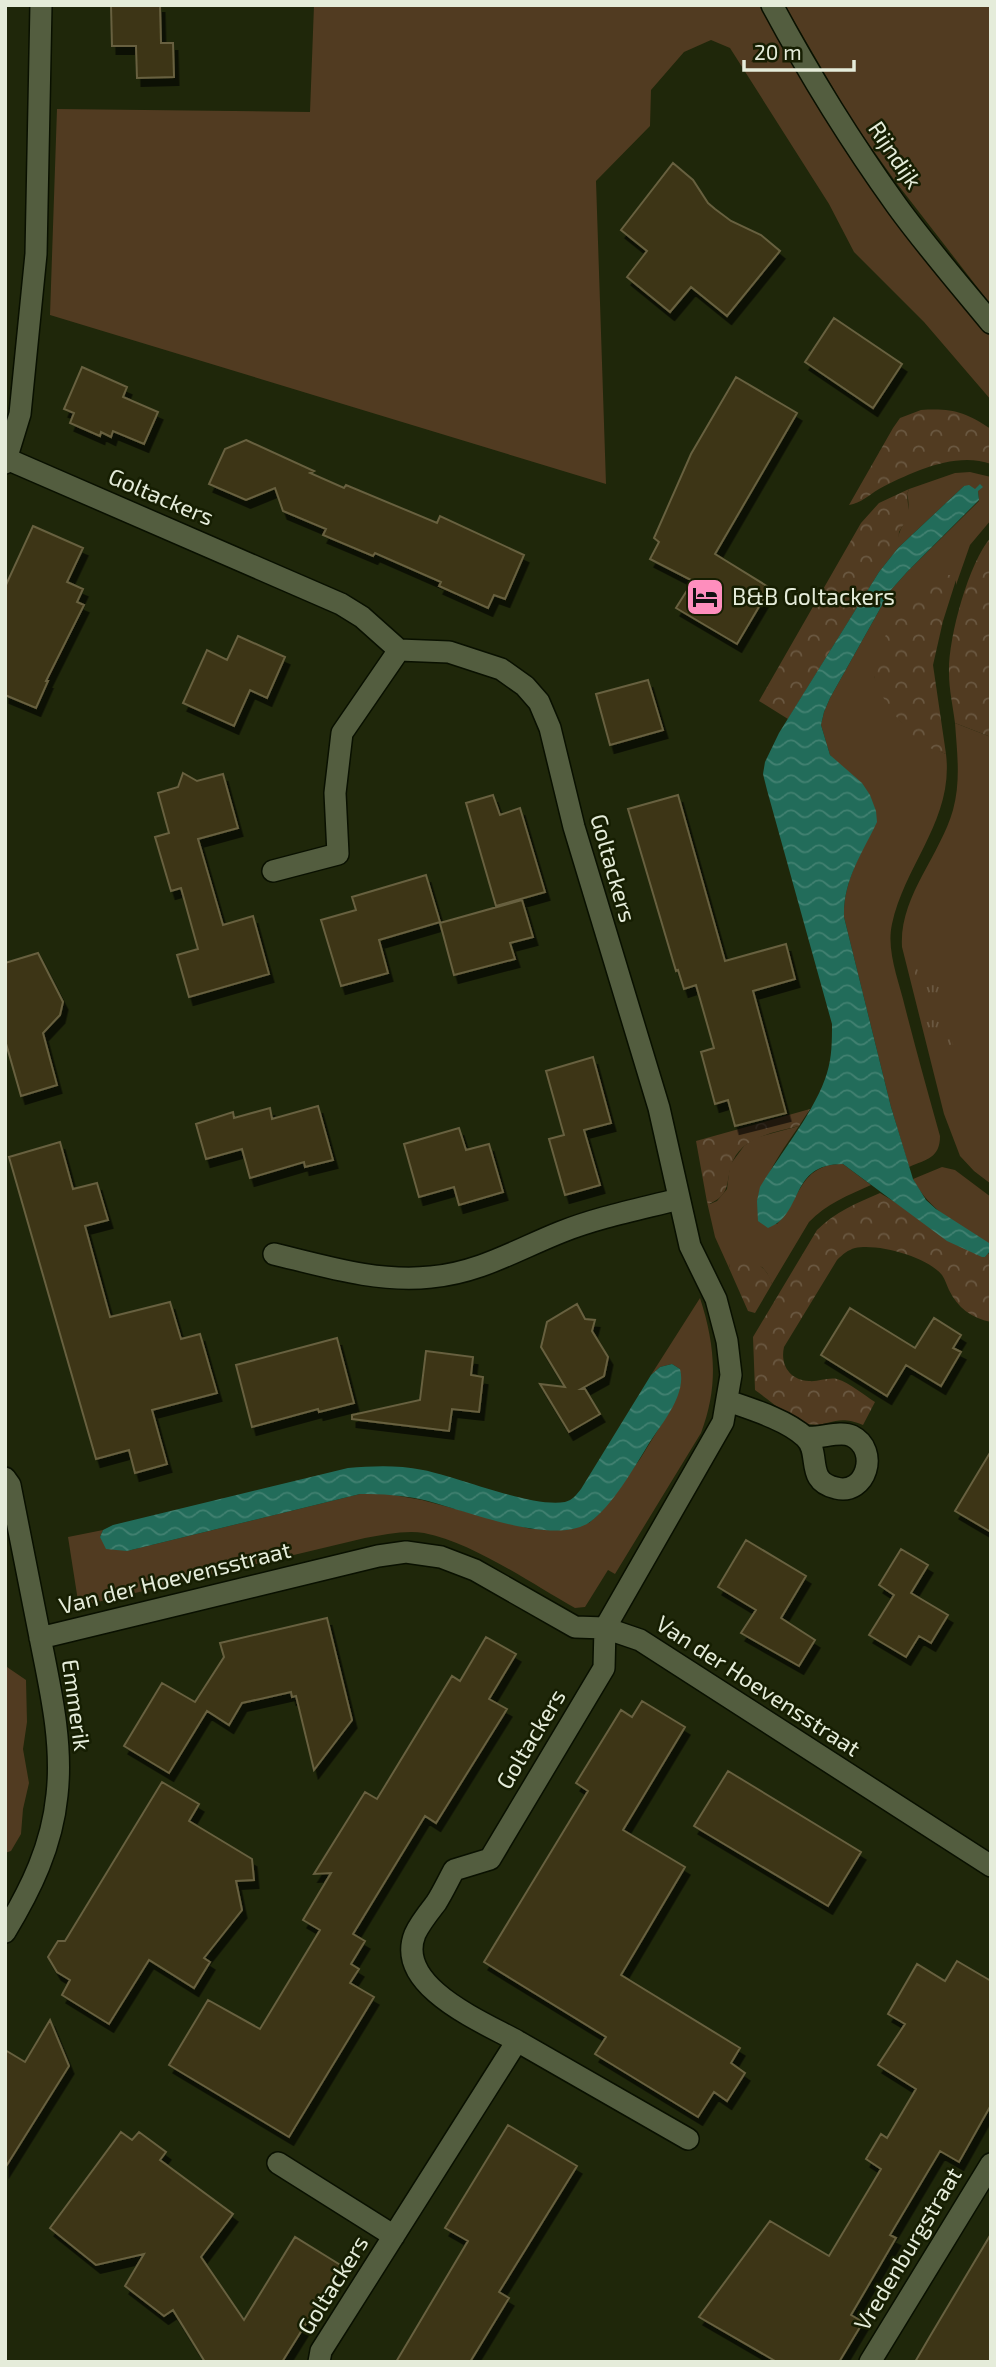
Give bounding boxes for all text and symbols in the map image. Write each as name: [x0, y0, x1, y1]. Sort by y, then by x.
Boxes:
scale bar: [744, 28, 854, 72]
text: 20 m: [754, 39, 802, 64]
street label: Rijndijk: [863, 115, 929, 194]
street label: Goltackers: [105, 461, 218, 531]
hotel icon: B&B Goltackers: [684, 576, 726, 618]
place label: B&B Goltackers: [732, 582, 895, 610]
street label: Goltackers: [585, 810, 643, 925]
street label: Van der Hoevensstraat: [56, 1535, 294, 1619]
street label: Van der Hoevensstraat: [651, 1609, 866, 1762]
street label: Emmerik: [57, 1657, 97, 1753]
street label: Goltackers: [489, 1684, 571, 1793]
street label: Vredenburgstraat: [847, 2162, 967, 2335]
street label: Goltackers: [291, 2230, 374, 2339]

